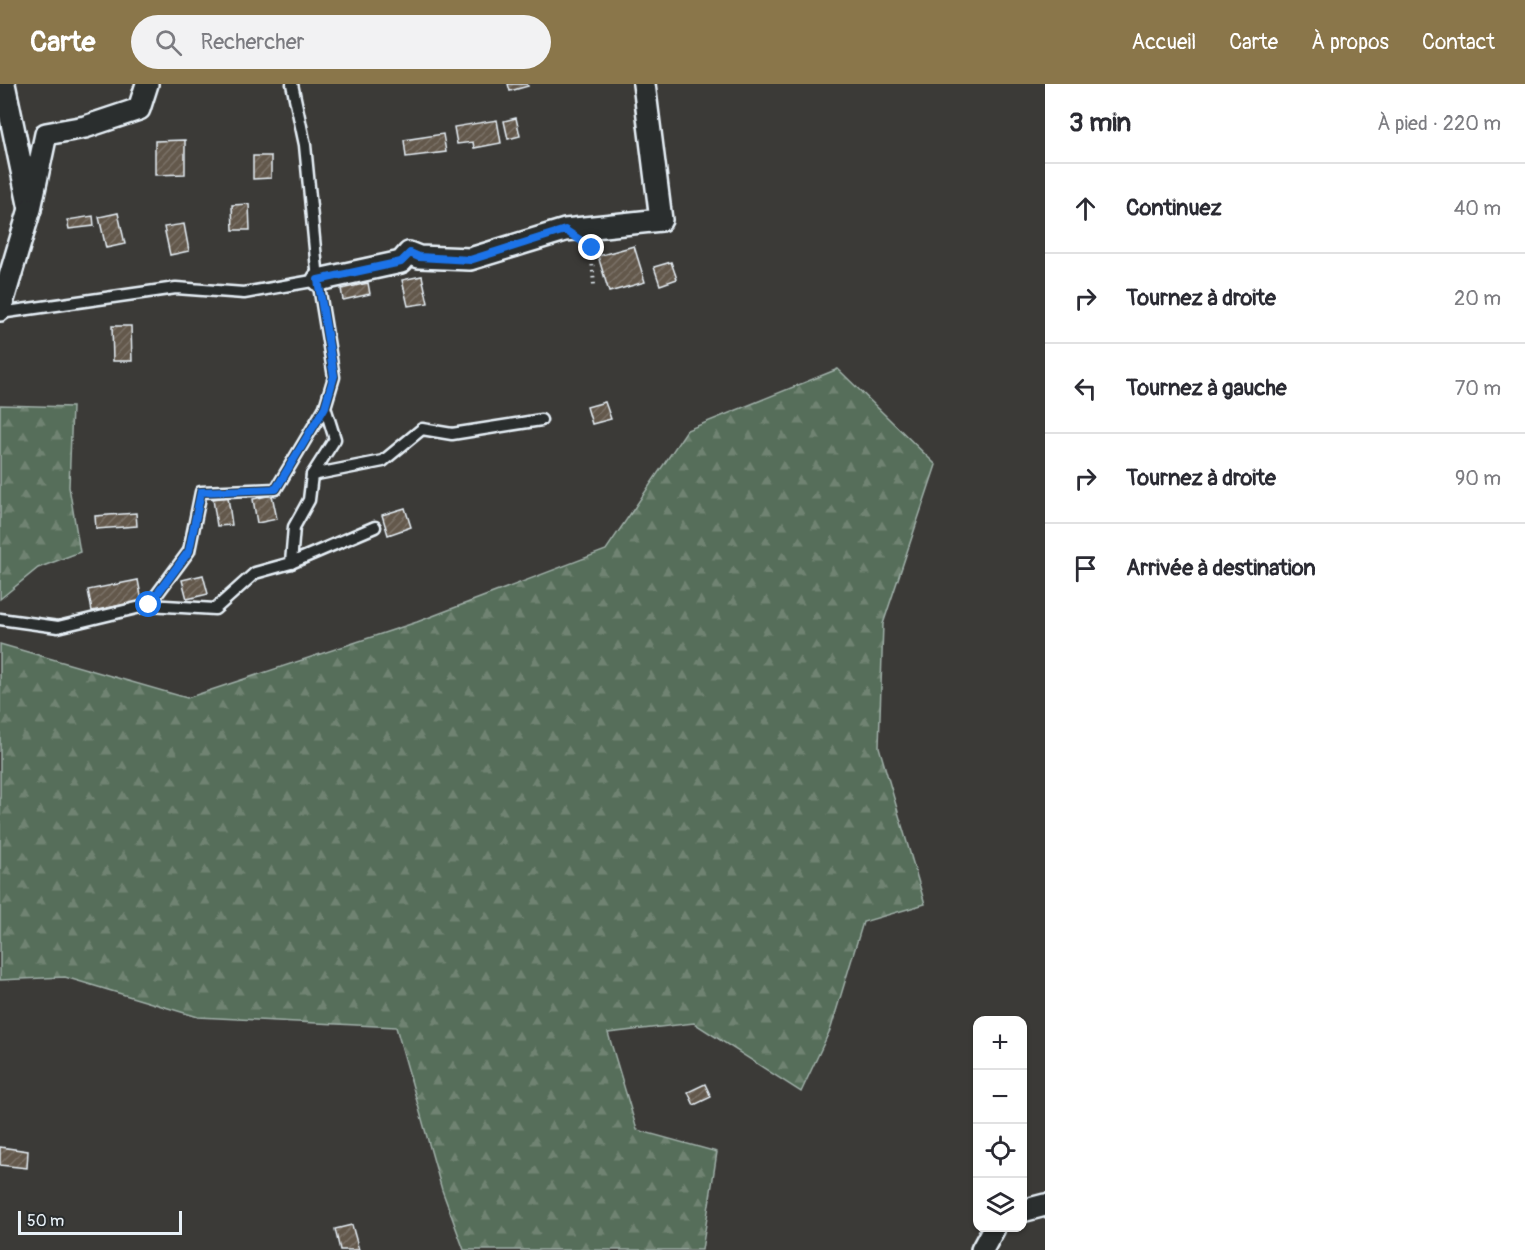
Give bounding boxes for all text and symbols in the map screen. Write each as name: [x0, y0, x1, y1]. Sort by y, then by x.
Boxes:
search box: [131, 15, 551, 69]
text: Carte: [30, 25, 95, 60]
icon: search: [152, 26, 185, 59]
text: Rechercher: [200, 28, 304, 56]
text: Accueil: [1132, 29, 1196, 56]
text: Carte: [1229, 29, 1278, 56]
text: À propos: [1311, 29, 1389, 56]
text: Contact: [1422, 29, 1495, 56]
text: 3 min: [1069, 107, 1131, 139]
text: À pied · 220 m: [1377, 111, 1501, 136]
icon: ahead: [1069, 192, 1102, 225]
text: Continuez: [1126, 194, 1222, 222]
text: 40 m: [1454, 196, 1501, 221]
route end: [578, 234, 604, 260]
icon: right: [1069, 282, 1102, 315]
text: Tournez à droite: [1126, 284, 1276, 312]
text: 20 m: [1454, 286, 1501, 311]
icon: left: [1069, 372, 1102, 405]
text: Tournez à gauche: [1126, 374, 1287, 402]
text: 70 m: [1455, 376, 1501, 401]
icon: right: [1069, 462, 1102, 495]
text: Tournez à droite: [1126, 464, 1276, 492]
text: 90 m: [1455, 466, 1501, 491]
icon: arrive: [1069, 552, 1102, 585]
text: Arrivée à destination: [1126, 554, 1316, 582]
route start: [135, 591, 161, 617]
map controls: [973, 1016, 1027, 1232]
button: +: [973, 1016, 1027, 1070]
button: −: [973, 1070, 1027, 1124]
button: locate: [973, 1124, 1027, 1178]
button: layers: [973, 1178, 1027, 1232]
scale bar: [18, 1208, 182, 1236]
text: 50 m: [27, 1211, 64, 1231]

